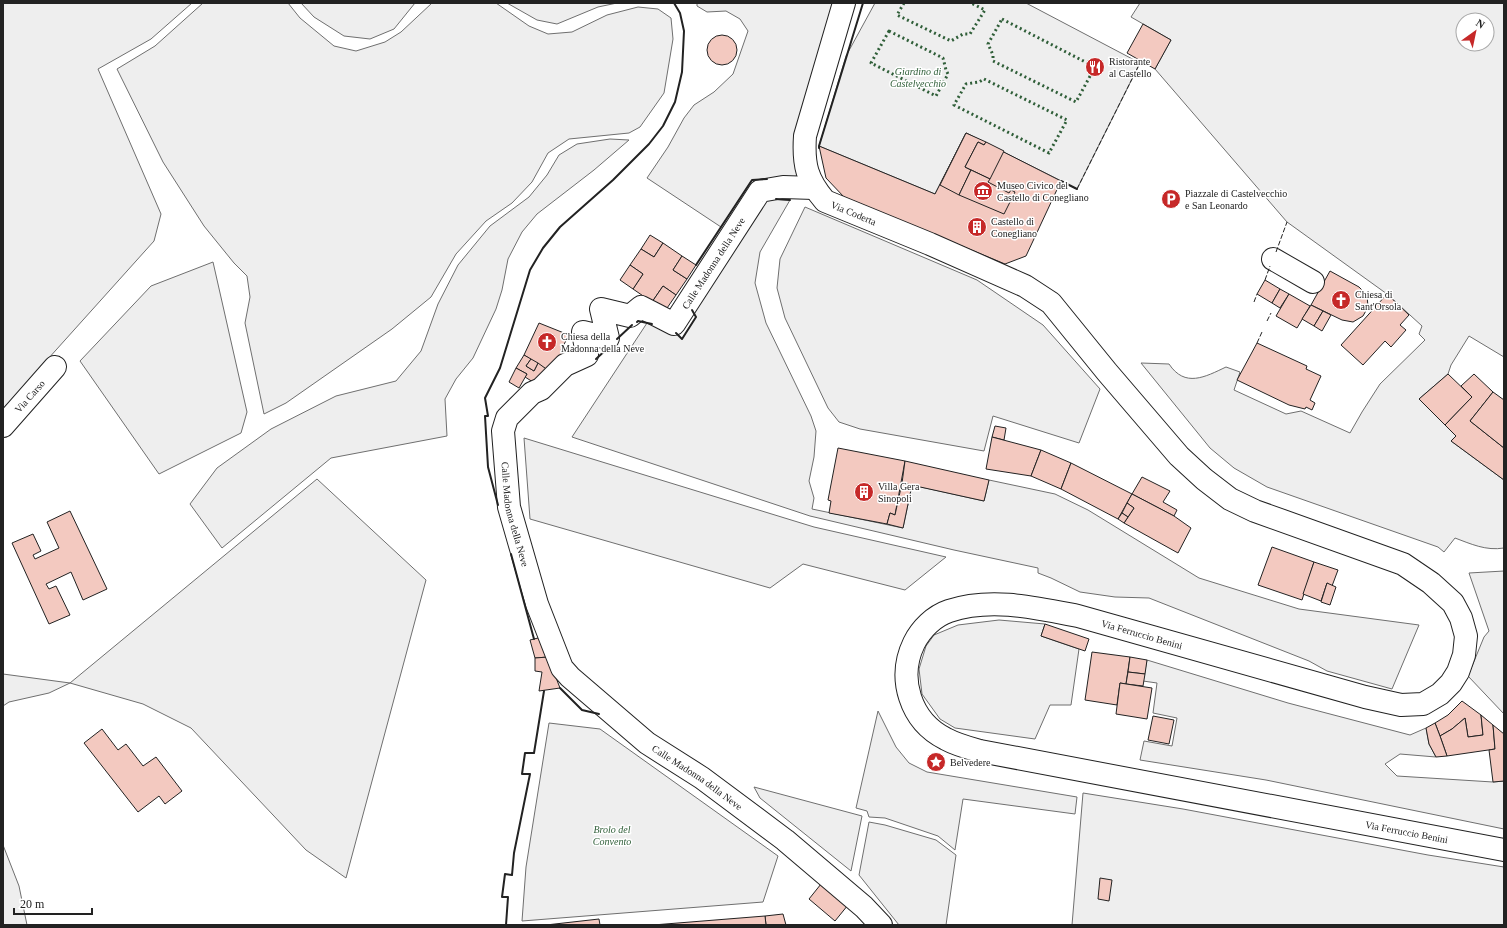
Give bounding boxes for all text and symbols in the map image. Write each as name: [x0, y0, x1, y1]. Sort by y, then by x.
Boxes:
north arrow: [1455, 12, 1495, 52]
text: N: [1474, 16, 1487, 31]
restaurant icon: Ristorante al Castello: [1084, 56, 1106, 78]
place label: Ristorante al Castello: [1109, 56, 1152, 79]
park label: Giardino di Castelvecchio: [890, 66, 946, 89]
museum icon: Museo Civico del Castello di Conegliano: [972, 180, 994, 202]
place label: Museo Civico del Castello di Conegliano: [997, 180, 1089, 203]
parking icon: Piazzale di Castelvecchio e San Leonardo: [1160, 188, 1182, 210]
place label: Piazzale di Castelvecchio e San Leonardo: [1185, 188, 1287, 211]
street label: Via Coderta: [829, 199, 878, 228]
street label: Calle Madonna della Neve: [680, 215, 747, 311]
building icon: Castello di Conegliano: [966, 216, 988, 238]
place label: Castello di Conegliano: [991, 216, 1037, 239]
church icon: Chiesa di Sant'Orsola: [1330, 289, 1352, 311]
place label: Chiesa di Sant'Orsola: [1355, 289, 1402, 312]
church icon: Chiesa della Madonna della Neve: [536, 331, 558, 353]
place label: Chiesa della Madonna della Neve: [561, 331, 645, 354]
street label: Via Carso: [13, 378, 47, 415]
street label: Calle Madonna della Neve: [499, 461, 531, 568]
building icon: Villa Gera Sinopoli: [853, 481, 875, 503]
place label: Villa Gera Sinopoli: [878, 481, 920, 504]
street label: Via Ferruccio Benini: [1100, 618, 1184, 651]
street label: Calle Madonna della Neve: [650, 743, 745, 813]
place icon: Belvedere: [925, 751, 947, 773]
place label: Belvedere: [950, 757, 991, 768]
street label: Via Ferruccio Benini: [1364, 819, 1449, 845]
park label: Brolo del Convento: [593, 824, 631, 847]
scale bar: [14, 890, 92, 916]
text: 20 m: [20, 897, 45, 911]

